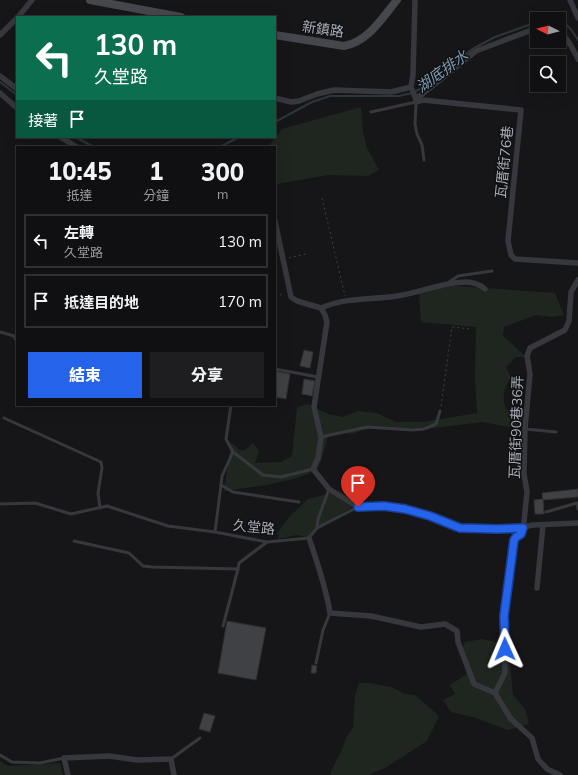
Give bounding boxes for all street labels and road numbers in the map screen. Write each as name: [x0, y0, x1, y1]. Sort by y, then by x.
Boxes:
street label: 新鎮路: [301, 17, 345, 41]
street label: 瓦厝街76巷: [491, 125, 517, 199]
street label: 瓦厝街90巷36弄: [505, 375, 527, 479]
street label: 久堂路: [232, 516, 276, 538]

